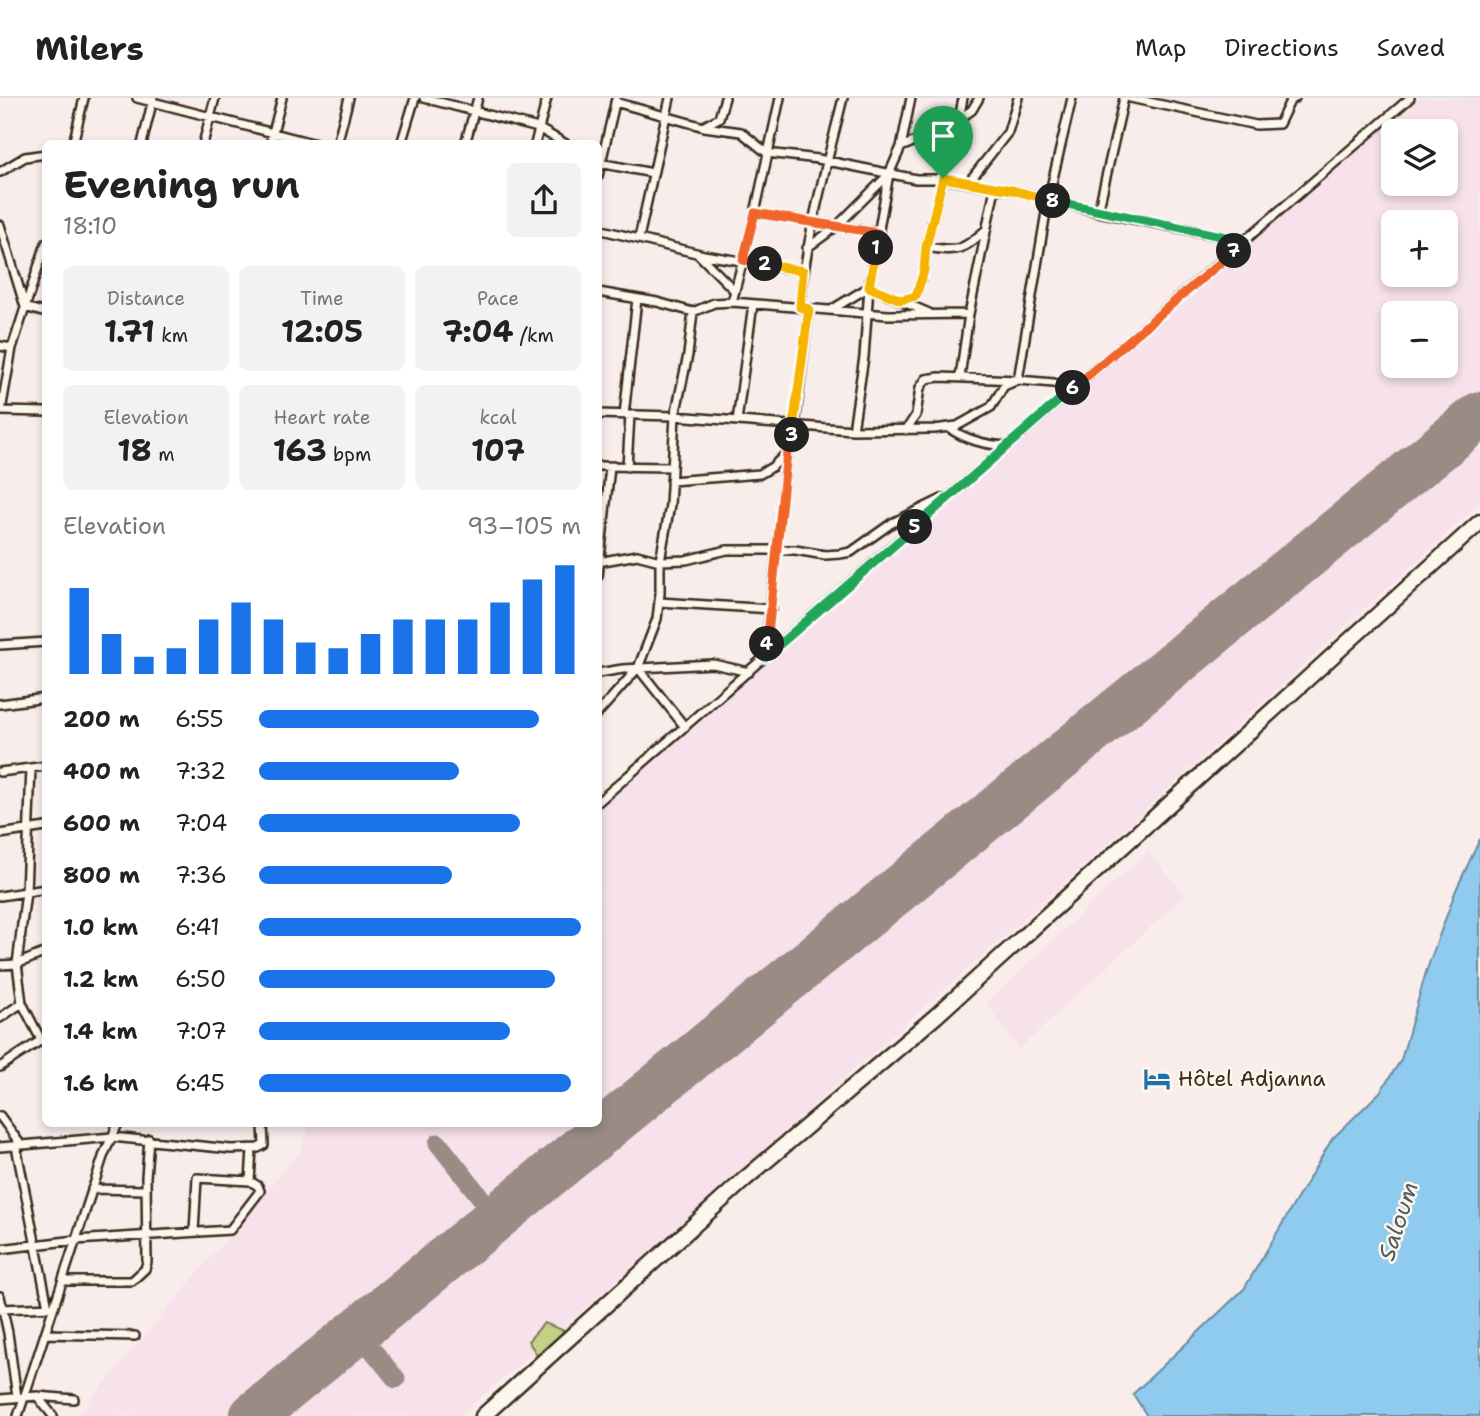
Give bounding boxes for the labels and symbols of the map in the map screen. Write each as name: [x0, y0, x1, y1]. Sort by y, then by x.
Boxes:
pin: [913, 106, 973, 178]
pin: 8: [1036, 184, 1070, 218]
pin: 1: [858, 230, 894, 266]
pin: 7: [1216, 234, 1252, 268]
pin: 2: [748, 246, 782, 282]
pin: 6: [1056, 370, 1090, 406]
pin: 3: [774, 418, 810, 452]
pin: 5: [898, 510, 932, 544]
pin: 4: [750, 626, 784, 662]
hotel icon: Hôtel Adjanna: [1142, 1064, 1172, 1094]
place label: Hôtel Adjanna: [1178, 1065, 1326, 1093]
water label: Saloum: [1371, 1178, 1425, 1264]

